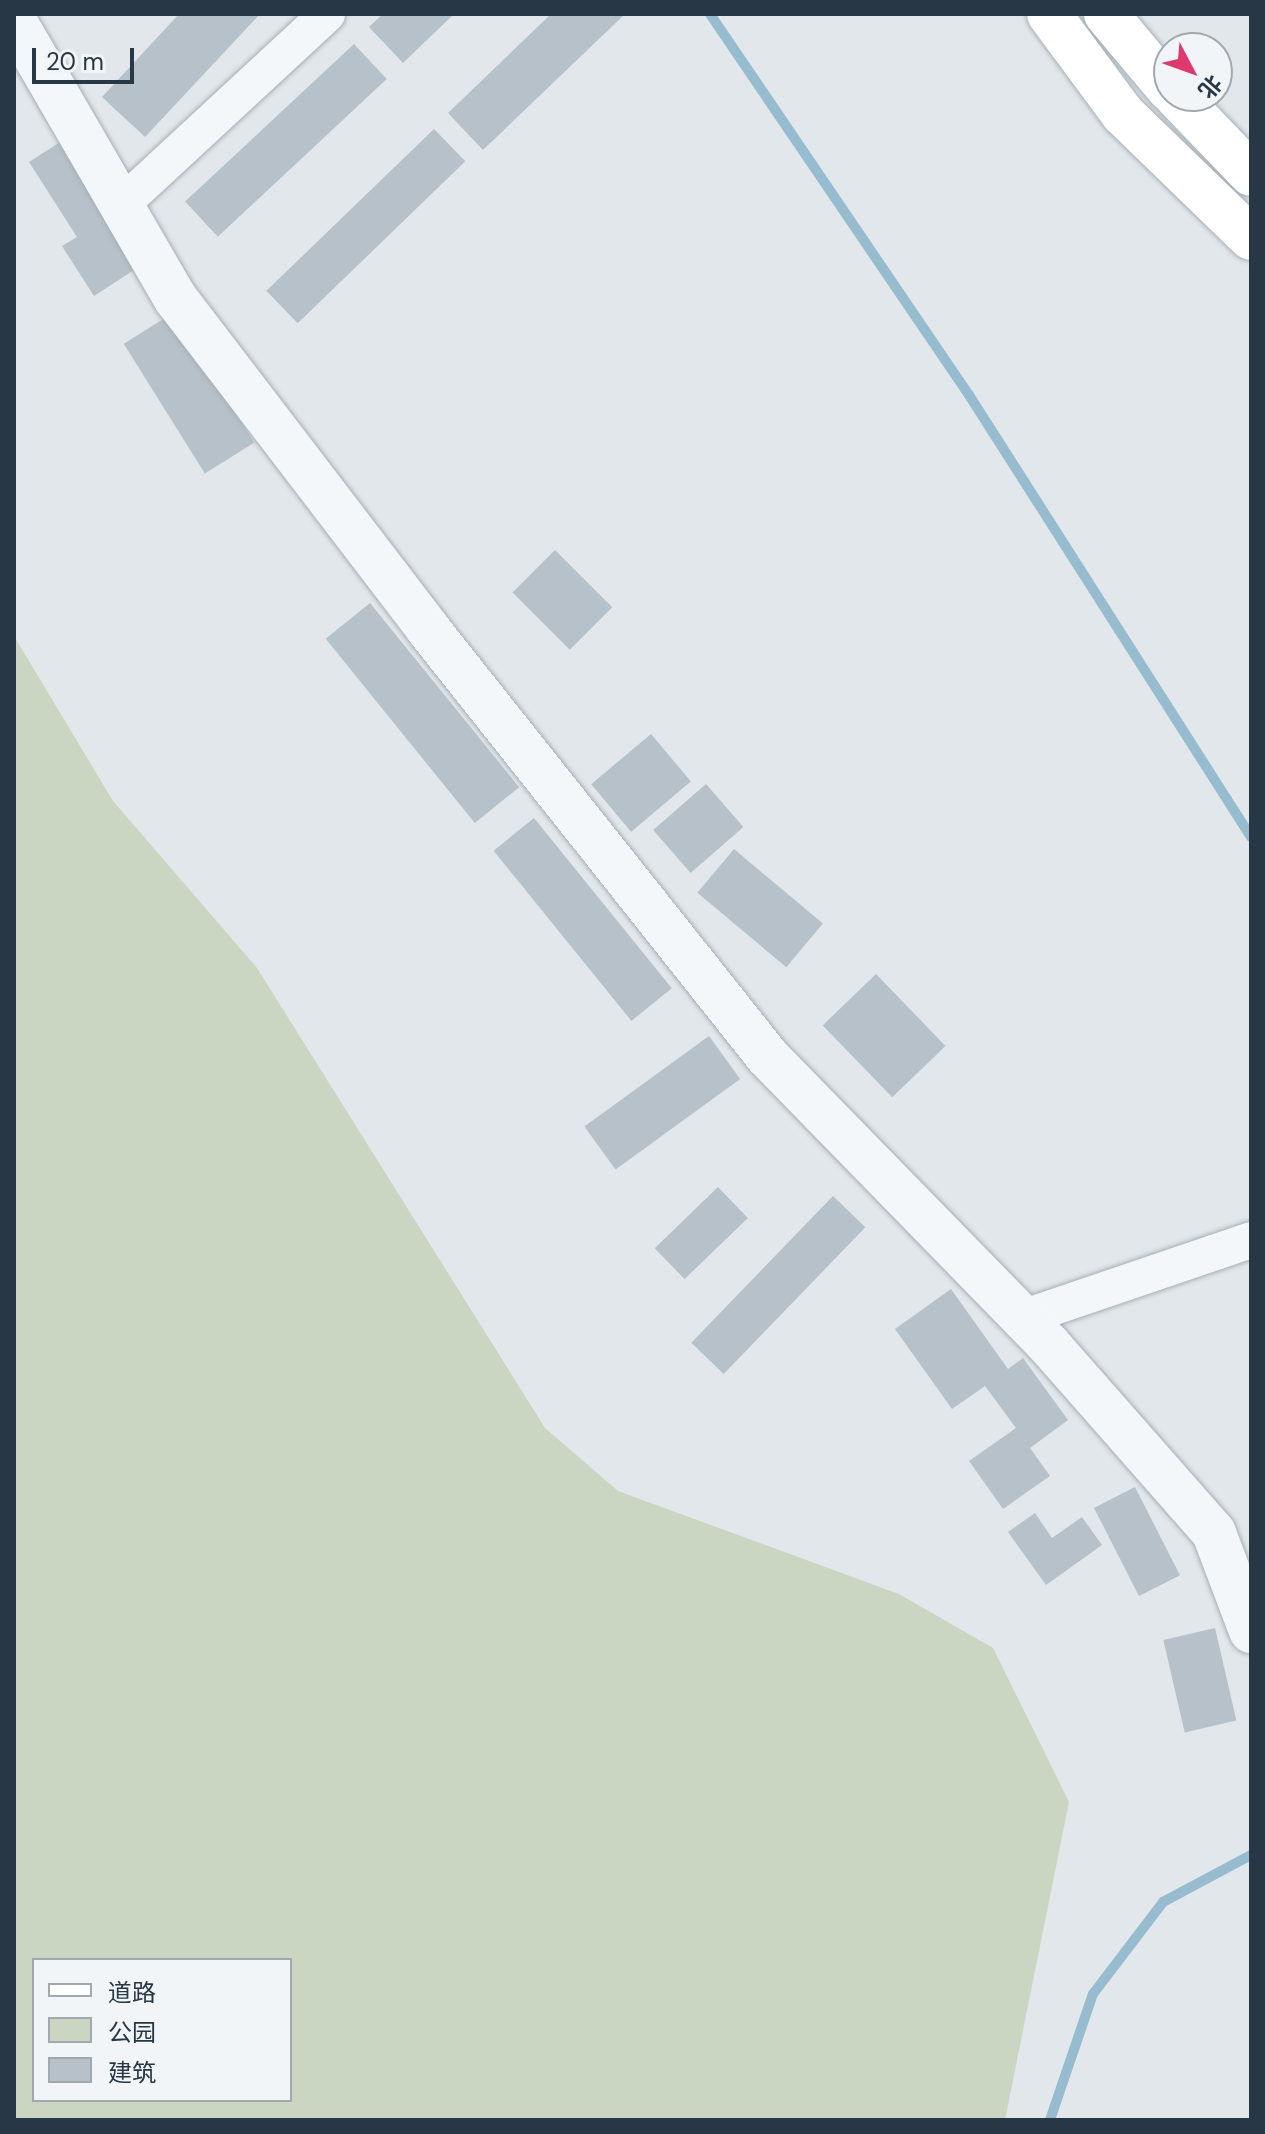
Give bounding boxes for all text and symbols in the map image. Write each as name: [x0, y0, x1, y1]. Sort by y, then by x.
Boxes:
scale bar: [36, 32, 138, 82]
north arrow: [1153, 32, 1233, 112]
text: 20 m: [46, 46, 104, 77]
text: 北: [1192, 69, 1228, 105]
legend: [32, 1958, 292, 2102]
text: 道路: [108, 1977, 156, 2008]
text: 公园: [108, 2017, 156, 2048]
text: 建筑: [108, 2057, 156, 2088]

